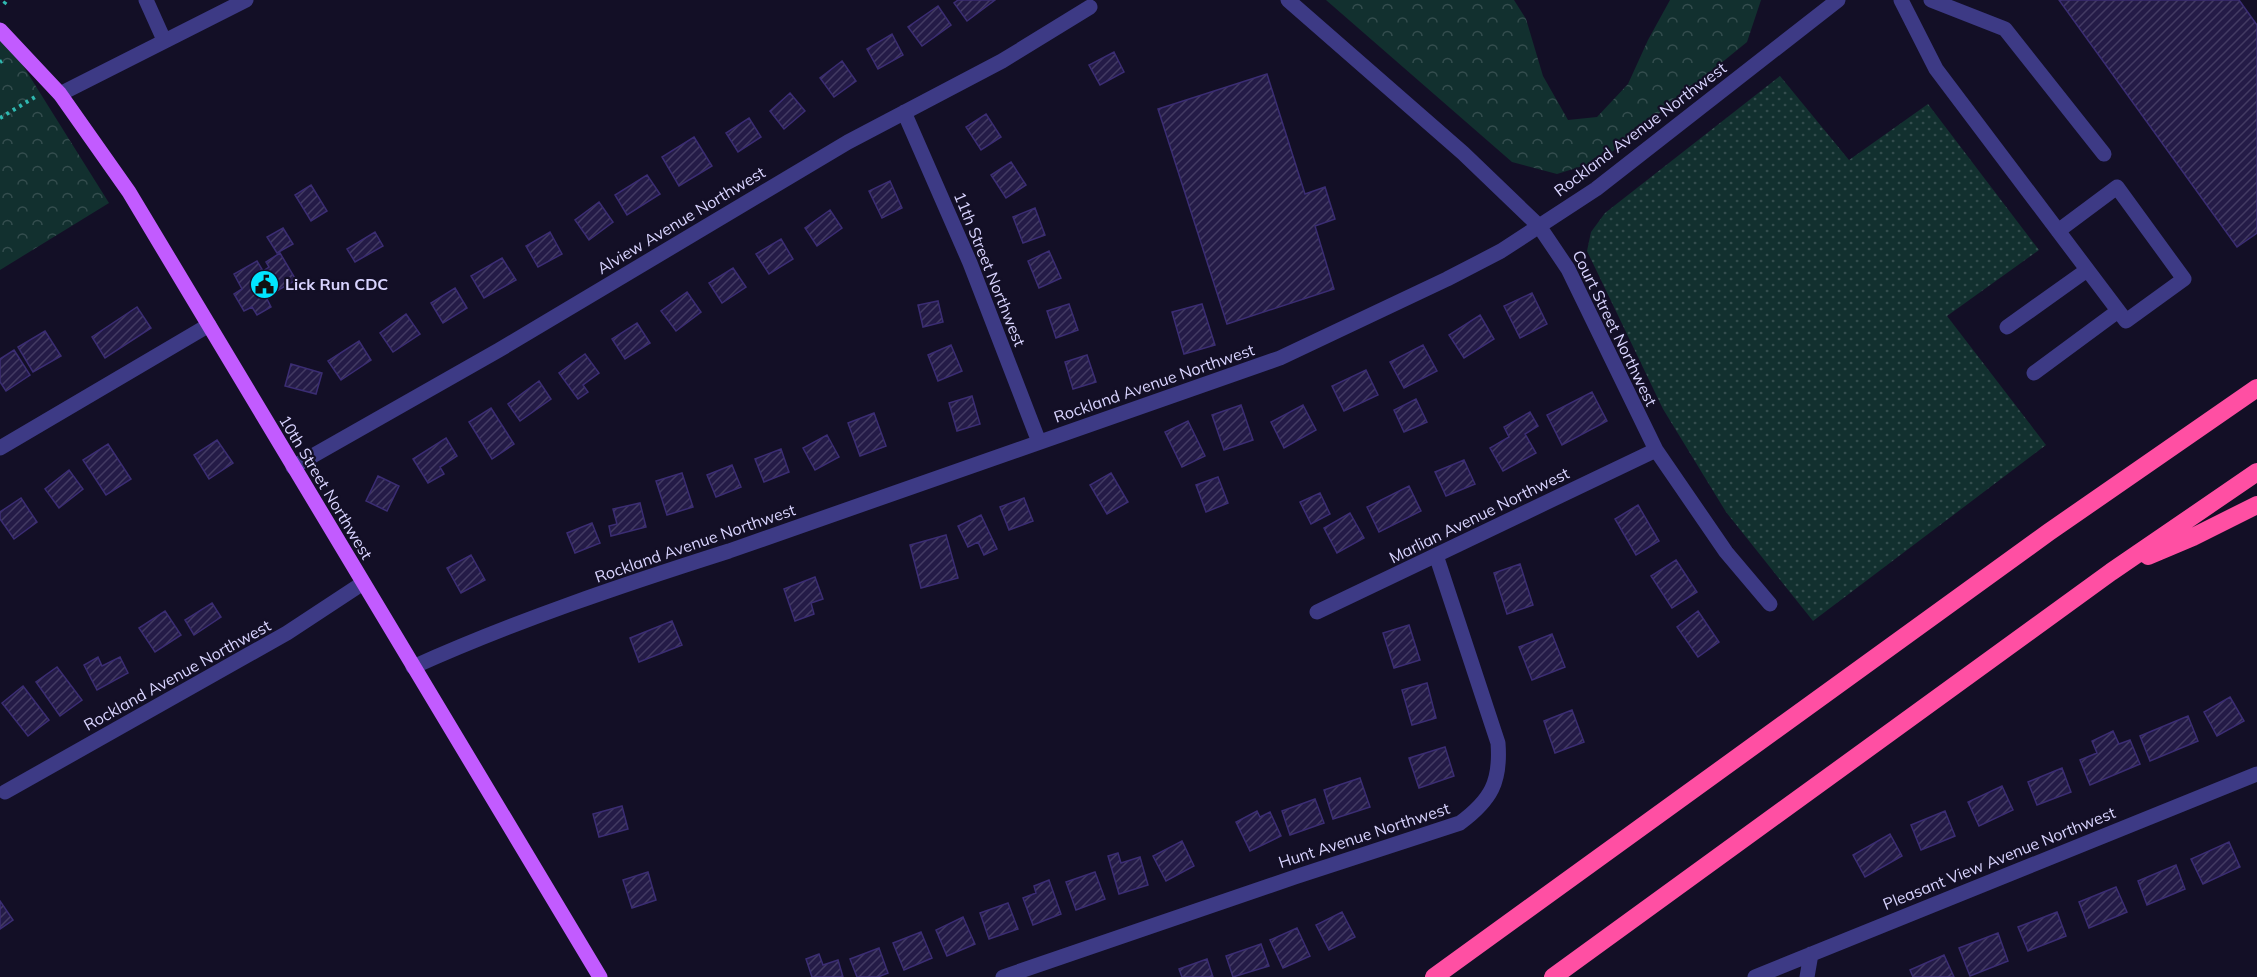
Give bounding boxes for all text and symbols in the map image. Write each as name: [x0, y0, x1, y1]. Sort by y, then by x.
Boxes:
street label: Rockland Avenue Northwest: [1550, 57, 1731, 200]
street label: Alview Avenue Northwest: [593, 162, 769, 278]
street label: 11th Street Northwest: [950, 189, 1030, 350]
street label: Court Street Northwest: [1568, 247, 1662, 410]
public building icon: Lick Run CDC: [248, 268, 280, 300]
place label: Lick Run CDC: [285, 274, 388, 294]
street label: Rockland Avenue Northwest: [1051, 339, 1257, 427]
street label: 10th Street Northwest: [275, 411, 377, 563]
street label: Marlian Avenue Northwest: [1386, 462, 1573, 567]
street label: Rockland Avenue Northwest: [592, 499, 798, 587]
street label: Rockland Avenue Northwest: [80, 615, 274, 735]
street label: Hunt Avenue Northwest: [1276, 798, 1452, 872]
street label: Pleasant View Avenue Northwest: [1880, 802, 2119, 914]

